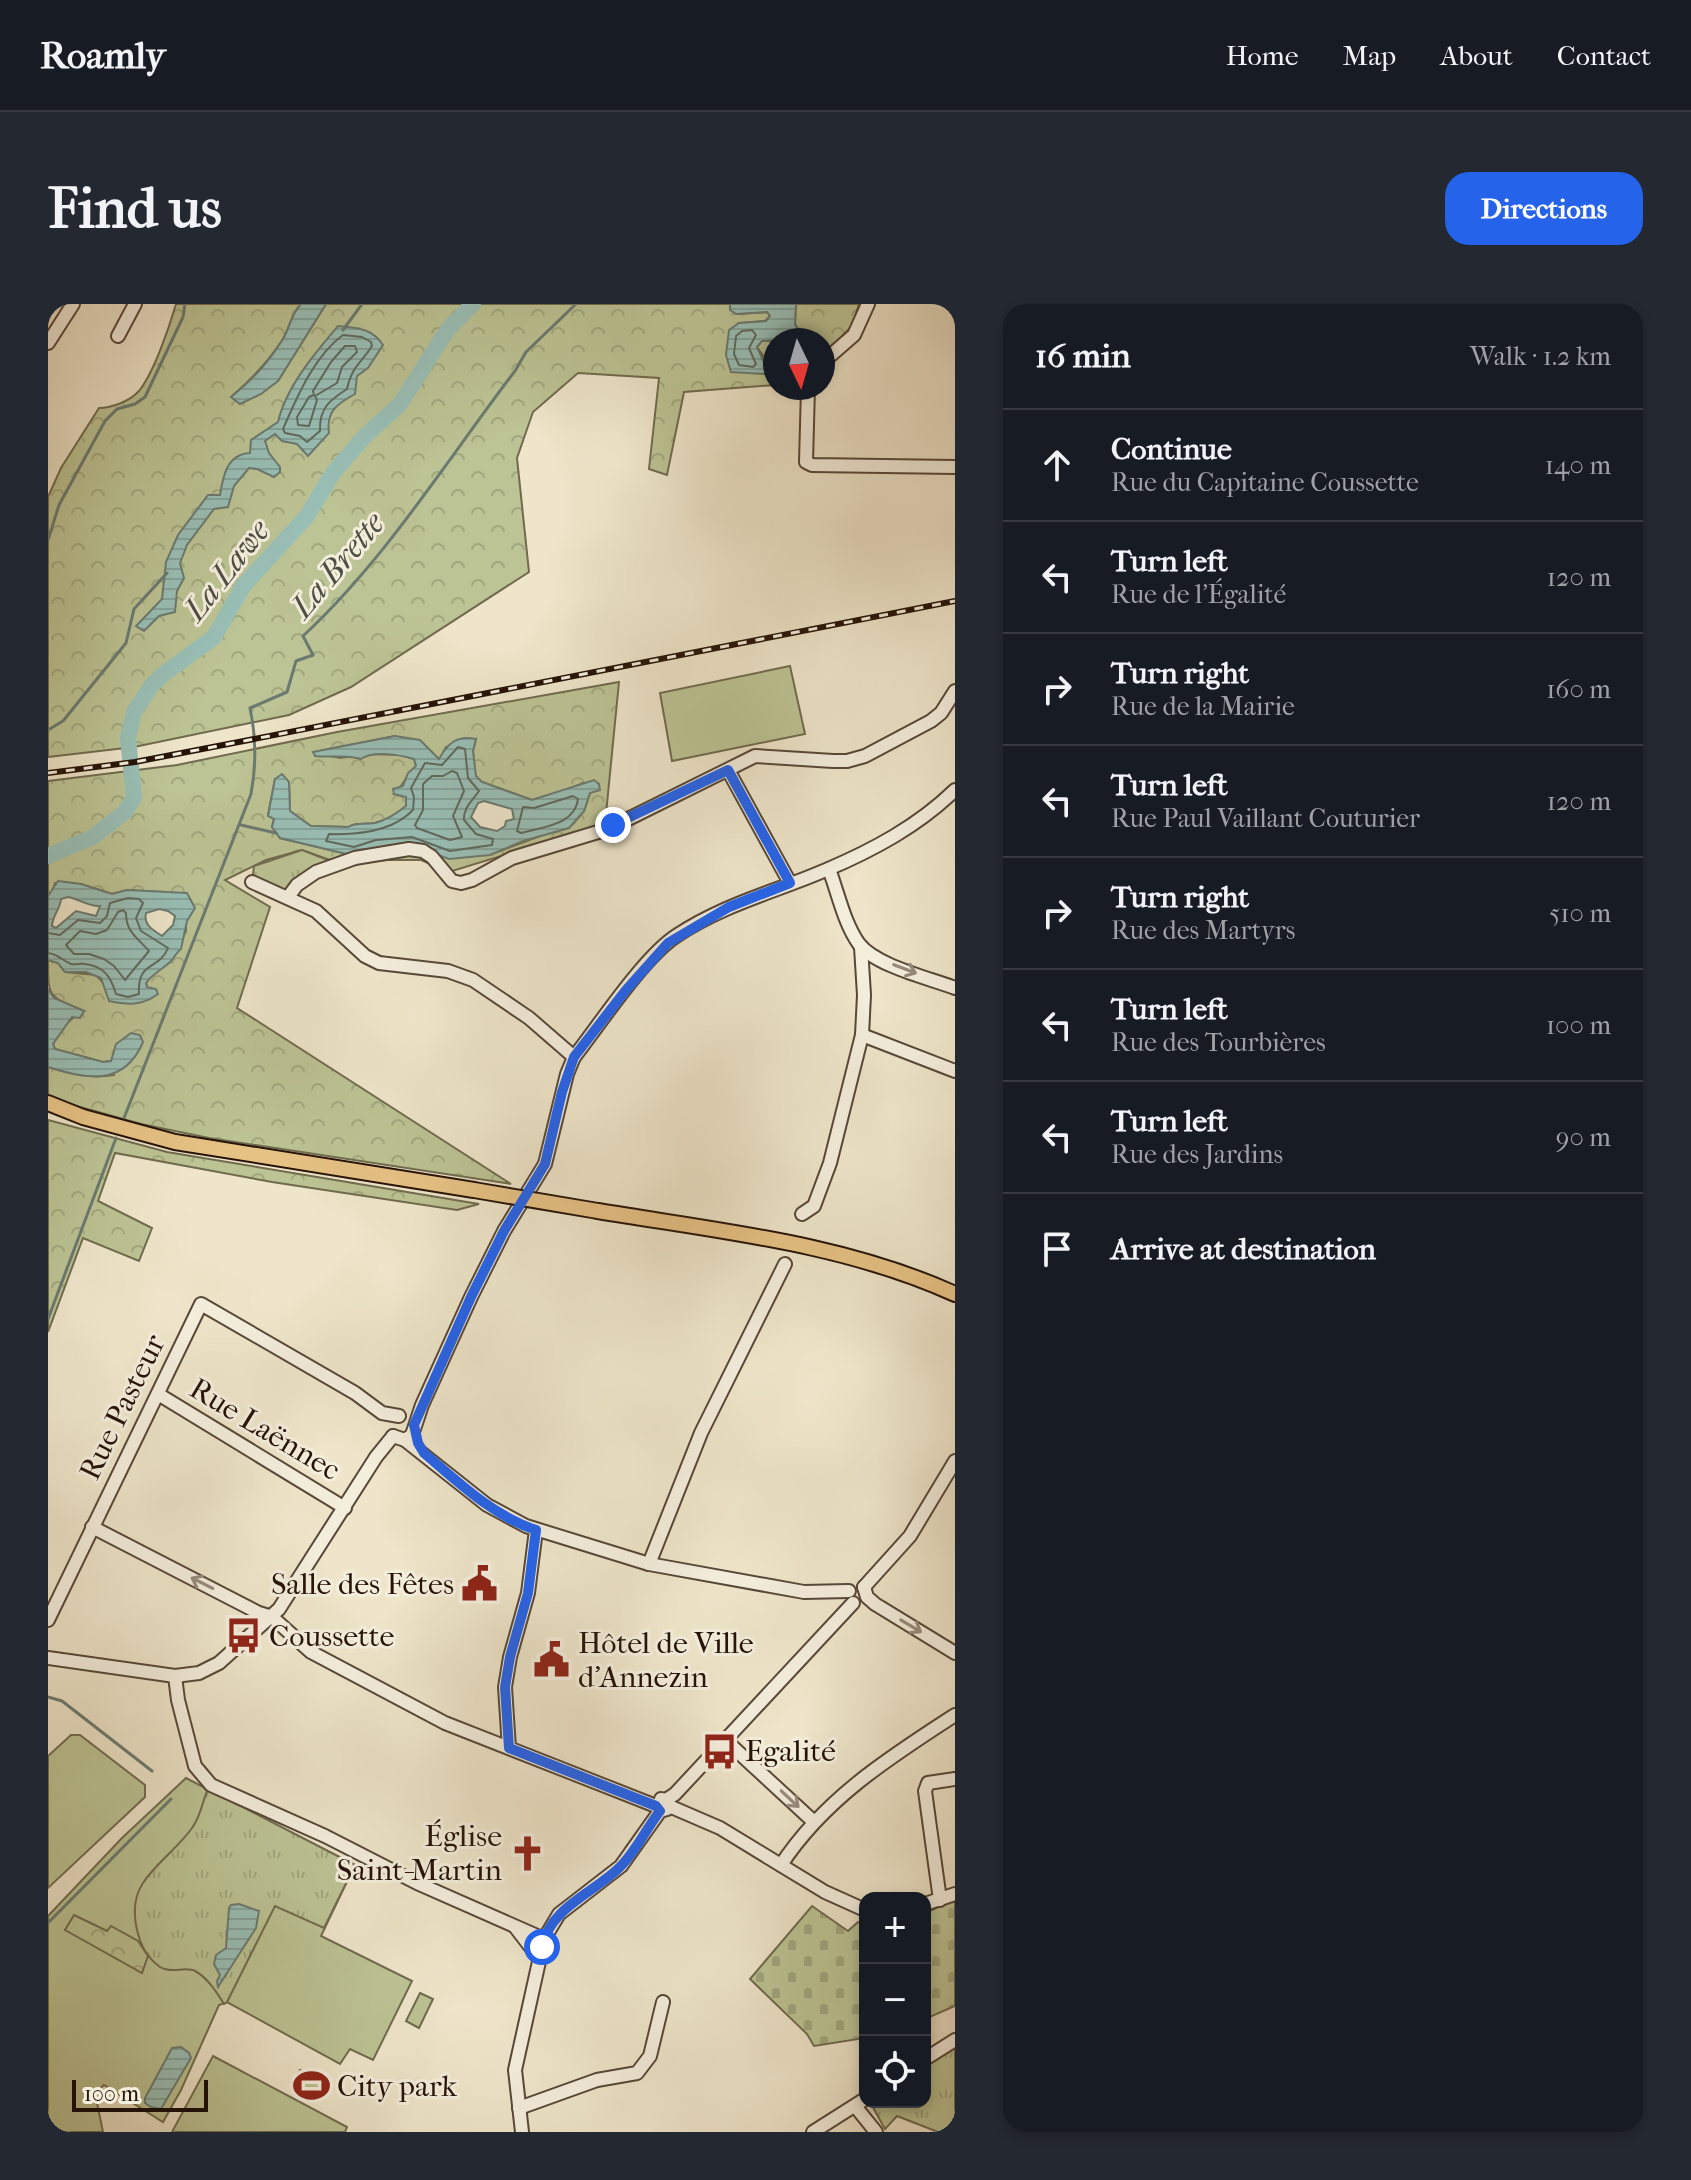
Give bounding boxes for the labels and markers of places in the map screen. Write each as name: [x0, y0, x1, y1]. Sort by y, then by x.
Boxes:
public building icon: Salle des Fêtes: [461, 1565, 499, 1603]
place label: Salle des Fêtes: [271, 1567, 454, 1602]
bus stop icon: Coussette: [224, 1617, 262, 1655]
place label: Coussette: [269, 1619, 395, 1654]
place label: Hôtel de Ville d'Annezin: [578, 1626, 754, 1695]
public building icon: Hôtel de Ville d'Annezin: [533, 1641, 571, 1679]
bus stop icon: Egalité: [700, 1732, 738, 1770]
place label: Egalité: [745, 1734, 836, 1769]
place label: Église Saint-Martin: [337, 1819, 503, 1888]
church icon: Église Saint-Martin: [509, 1834, 547, 1872]
sports icon: City park: [292, 2067, 330, 2105]
place label: City park: [337, 2069, 457, 2104]

